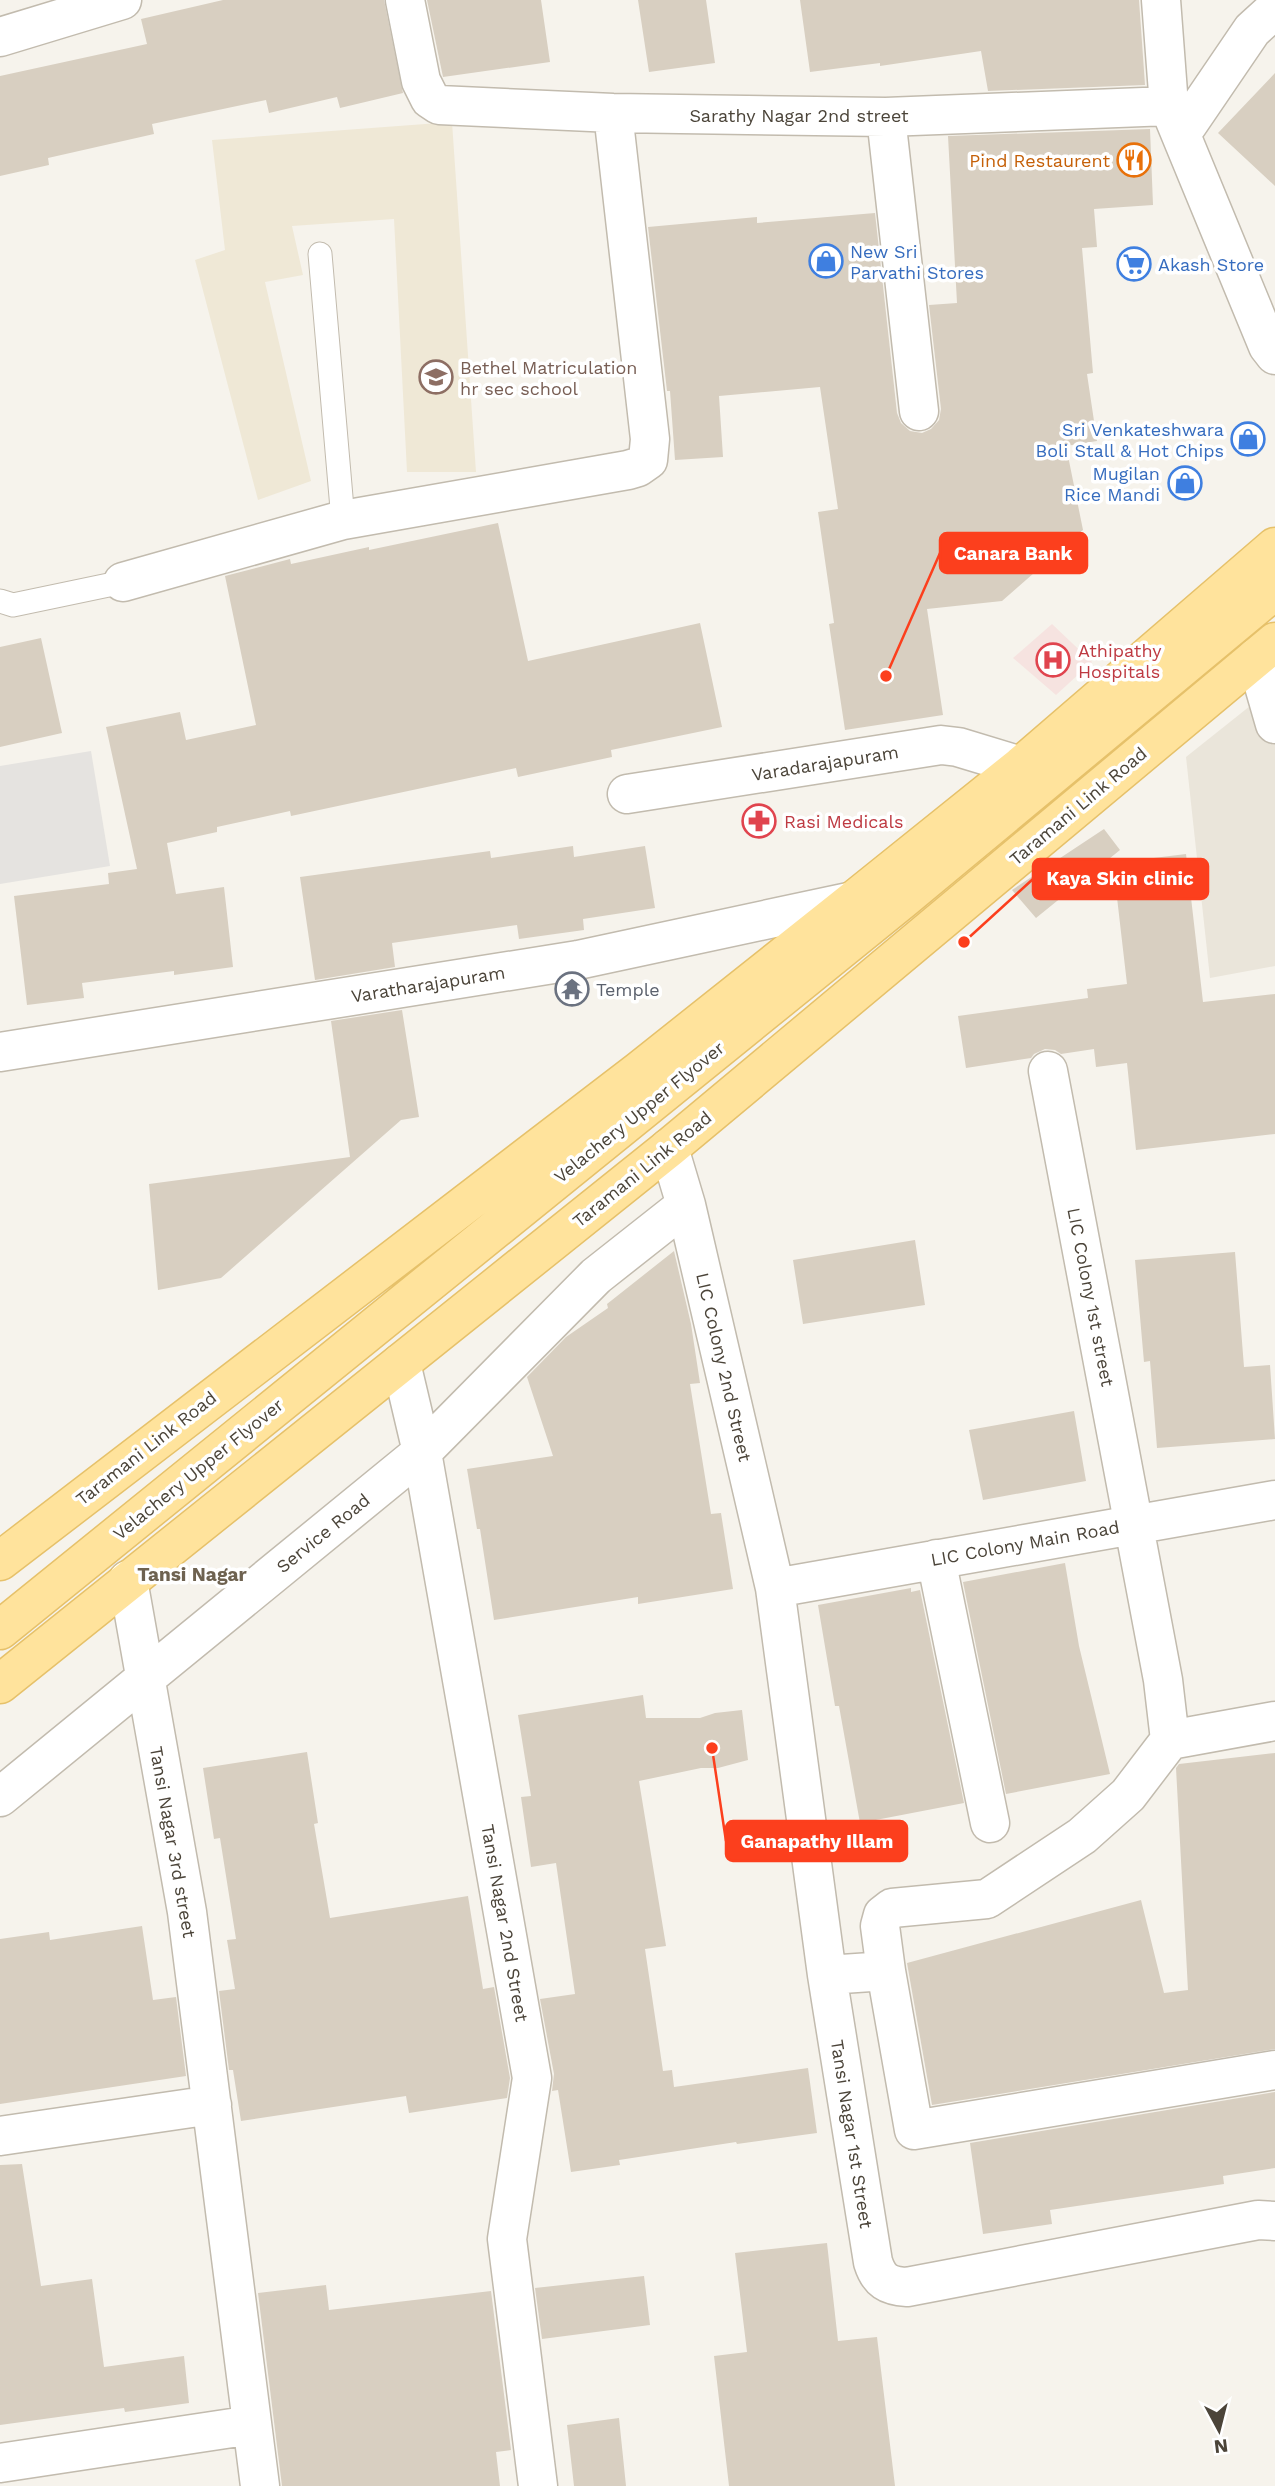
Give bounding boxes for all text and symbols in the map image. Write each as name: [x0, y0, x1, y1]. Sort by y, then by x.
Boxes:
street label: Sarathy Nagar 2nd street: [689, 105, 909, 126]
restaurant icon: Pind Restaurent: [1115, 141, 1153, 179]
place label: Pind Restaurent: [969, 150, 1110, 171]
place label: New Sri Parvathi Stores: [850, 241, 984, 283]
shop icon: New Sri Parvathi Stores: [807, 242, 845, 280]
supermarket icon: Akash Store: [1115, 245, 1153, 283]
place label: Akash Store: [1158, 254, 1264, 275]
place label: Bethel Matriculation hr sec school: [460, 357, 638, 399]
school or university icon: Bethel Matriculation hr sec school: [417, 358, 455, 396]
place label: Sri Venkateshwara Boli Stall & Hot Chips: [1035, 419, 1224, 461]
shop icon: Sri Venkateshwara Boli Stall & Hot Chips: [1229, 420, 1267, 458]
place label: Mugilan Rice Mandi: [1064, 463, 1160, 505]
shop icon: Mugilan Rice Mandi: [1166, 464, 1204, 502]
callout: Canara Bank: [940, 533, 1087, 573]
text: Canara Bank: [954, 542, 1073, 565]
place label: Athipathy Hospitals: [1078, 640, 1162, 682]
hospital icon: Athipathy Hospitals: [1034, 641, 1072, 679]
street label: Varadarajapuram: [750, 741, 900, 785]
street label: Taramani Link Road: [1005, 743, 1151, 869]
pharmacy icon: Rasi Medicals: [740, 802, 778, 840]
place label: Rasi Medicals: [784, 811, 904, 832]
callout: Kaya Skin clinic: [1033, 859, 1208, 899]
text: Kaya Skin clinic: [1046, 867, 1194, 890]
street label: Varatharajapuram: [349, 961, 507, 1007]
temple icon: Temple: [553, 970, 591, 1008]
place label: Temple: [596, 979, 660, 1000]
street label: Velachery Upper Flyover: [550, 1037, 728, 1187]
street label: Taramani Link Road: [568, 1107, 716, 1231]
street label: LIC Colony 1st street: [1063, 1206, 1119, 1389]
street label: LIC Colony 2nd Street: [692, 1271, 756, 1464]
street label: Taramani Link Road: [72, 1387, 220, 1509]
street label: Velachery Upper Flyover: [109, 1394, 287, 1544]
street label: Service Road: [272, 1489, 374, 1577]
street label: LIC Colony Main Road: [929, 1516, 1121, 1570]
district label: Tansi Nagar: [137, 1563, 248, 1586]
street label: Tansi Nagar 3rd street: [146, 1745, 200, 1940]
callout: Ganapathy Illam: [726, 1821, 907, 1861]
street label: Tansi Nagar 2nd Street: [477, 1823, 533, 2024]
text: Ganapathy Illam: [740, 1830, 894, 1853]
street label: Tansi Nagar 1st Street: [827, 2038, 877, 2230]
north arrow: [1184, 2395, 1254, 2465]
text: N: [1213, 2434, 1229, 2459]

